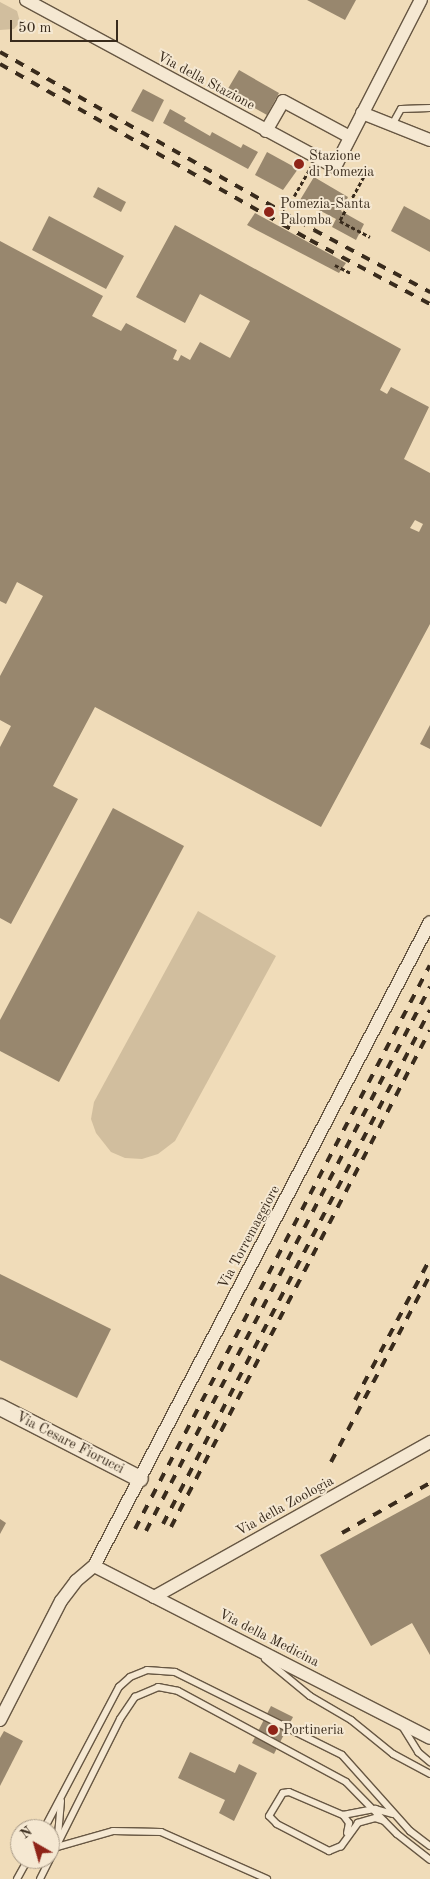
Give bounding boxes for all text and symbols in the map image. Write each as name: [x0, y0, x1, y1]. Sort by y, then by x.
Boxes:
scale bar: [12, 10, 120, 42]
text: 50 m: [18, 21, 52, 36]
street label: Via della Stazione: [154, 48, 258, 114]
place label: Stazione di Pomezia: [309, 148, 374, 180]
marker: Stazione di Pomezia: [293, 158, 305, 170]
place label: Pomezia-Santa Palomba: [280, 196, 370, 228]
marker: Pomezia-Santa Palomba: [262, 205, 276, 219]
street label: Via Torremaggiore: [215, 1182, 283, 1292]
street label: Via Cesare Fiorucci: [13, 1408, 127, 1478]
street label: Via della Zoologia: [233, 1472, 337, 1540]
street label: Via della Medicina: [216, 1605, 322, 1671]
place label: Portineria: [283, 1722, 344, 1738]
marker: Portineria: [267, 1724, 279, 1736]
north arrow: [10, 1819, 60, 1869]
text: N: [18, 1824, 35, 1842]

